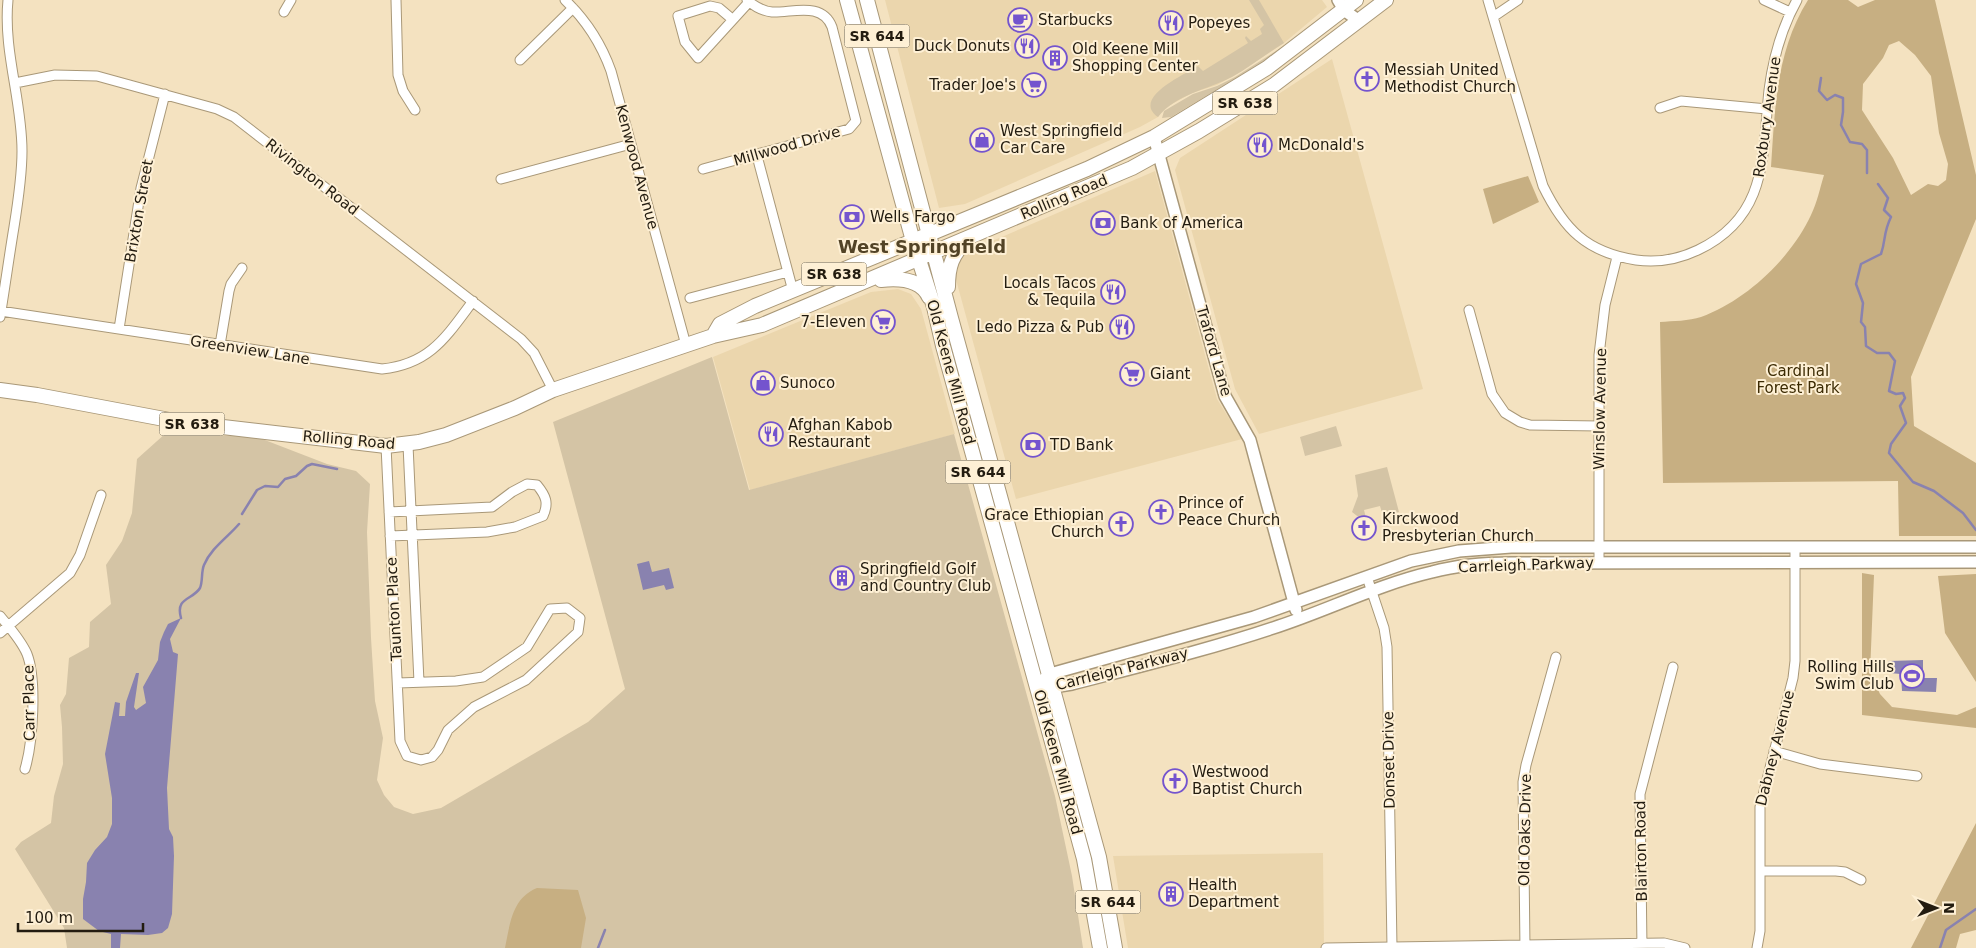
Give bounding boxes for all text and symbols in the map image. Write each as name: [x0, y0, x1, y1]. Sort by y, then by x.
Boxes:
cafe icon: Starbucks: [1007, 7, 1033, 33]
restaurant icon: Popeyes: [1158, 10, 1184, 36]
place label: Starbucks: [1038, 11, 1113, 29]
place label: Popeyes: [1188, 14, 1251, 32]
road number: SR 644: [844, 24, 910, 48]
restaurant icon: Duck Donuts: [1014, 33, 1040, 59]
place label: Duck Donuts: [914, 37, 1010, 55]
place label: Old Keene Mill Shopping Center: [1072, 40, 1199, 75]
building icon: Old Keene Mill Shopping Center: [1042, 45, 1068, 71]
street label: Roxbury Avenue: [1750, 55, 1784, 179]
place label: Messiah United Methodist Church: [1384, 61, 1516, 96]
church icon: Messiah United Methodist Church: [1354, 66, 1380, 92]
supermarket icon: Trader Joe's: [1021, 72, 1047, 98]
place label: Trader Joe's: [928, 76, 1016, 94]
road number: SR 638: [1212, 92, 1278, 115]
street label: Kenwood Avenue: [612, 103, 662, 231]
street label: Millwood Drive: [731, 122, 843, 170]
place label: West Springfield Car Care: [1000, 122, 1122, 157]
shop icon: West Springfield Car Care: [969, 127, 995, 153]
restaurant icon: McDonald's: [1247, 132, 1273, 158]
street label: Rivington Road: [262, 135, 362, 219]
place label: McDonald's: [1278, 136, 1364, 154]
street label: Brixton Street: [121, 158, 157, 264]
street label: Rolling Road: [1018, 171, 1110, 223]
bank icon: Wells Fargo: [839, 204, 865, 230]
place label: Wells Fargo: [870, 208, 955, 226]
bank icon: Bank of America: [1090, 210, 1116, 236]
place label: Bank of America: [1120, 214, 1244, 232]
district label: West Springfield: [838, 236, 1006, 257]
road number: SR 638: [802, 262, 866, 286]
place label: Locals Tacos & Tequila: [1003, 274, 1096, 309]
restaurant icon: Locals Tacos & Tequila: [1100, 279, 1126, 305]
street label: Old Keene Mill Road: [923, 298, 979, 446]
street label: Traford Lane: [1192, 303, 1236, 398]
supermarket icon: 7-Eleven: [870, 309, 896, 335]
place label: 7-Eleven: [801, 313, 866, 331]
restaurant icon: Ledo Pizza & Pub: [1109, 314, 1135, 340]
place label: Ledo Pizza & Pub: [976, 318, 1104, 336]
street label: Greenview Lane: [189, 332, 311, 368]
street label: Winslow Avenue: [1590, 348, 1610, 470]
supermarket icon: Giant: [1119, 361, 1145, 387]
park label: Cardinal Forest Park: [1756, 362, 1840, 397]
place label: Giant: [1150, 365, 1190, 383]
shop icon: Sunoco: [750, 370, 776, 396]
place label: Sunoco: [780, 374, 835, 392]
road number: SR 638: [160, 412, 224, 436]
place label: Afghan Kabob Restaurant: [788, 416, 893, 451]
restaurant icon: Afghan Kabob Restaurant: [758, 421, 784, 447]
street label: Rolling Road: [302, 427, 396, 453]
bank icon: TD Bank: [1020, 432, 1046, 458]
place label: TD Bank: [1049, 436, 1113, 454]
road number: SR 644: [946, 461, 1010, 484]
place label: Prince of Peace Church: [1178, 494, 1280, 529]
church icon: Prince of Peace Church: [1148, 499, 1174, 525]
place label: Grace Ethiopian Church: [984, 506, 1104, 541]
place label: Kirckwood Presbyterian Church: [1382, 510, 1534, 545]
church icon: Grace Ethiopian Church: [1108, 511, 1134, 537]
church icon: Kirckwood Presbyterian Church: [1351, 515, 1377, 541]
street label: Carrleigh Parkway: [1458, 554, 1594, 576]
street label: Taunton Place: [382, 557, 406, 662]
place label: Springfield Golf and Country Club: [860, 560, 991, 595]
building icon: Springfield Golf and Country Club: [829, 565, 855, 591]
street label: Carrleigh Parkway: [1054, 644, 1190, 694]
place label: Rolling Hills Swim Club: [1807, 658, 1894, 693]
sports icon: Rolling Hills Swim Club: [1899, 663, 1925, 689]
street label: Carr Place: [19, 665, 39, 741]
street label: Old Keene Mill Road: [1030, 688, 1086, 836]
street label: Dabney Avenue: [1752, 688, 1798, 808]
street label: Donset Drive: [1379, 711, 1399, 809]
place label: Westwood Baptist Church: [1192, 763, 1303, 798]
church icon: Westwood Baptist Church: [1162, 768, 1188, 794]
street label: Old Oaks Drive: [1515, 774, 1535, 886]
street label: Blairton Road: [1631, 800, 1651, 902]
place label: Health Department: [1188, 876, 1279, 911]
building icon: Health Department: [1158, 881, 1184, 907]
north arrow: [1911, 883, 1961, 933]
road number: SR 644: [1076, 890, 1140, 914]
scale bar: [18, 900, 142, 932]
text: N: [1941, 902, 1957, 914]
text: 100 m: [25, 909, 73, 927]

